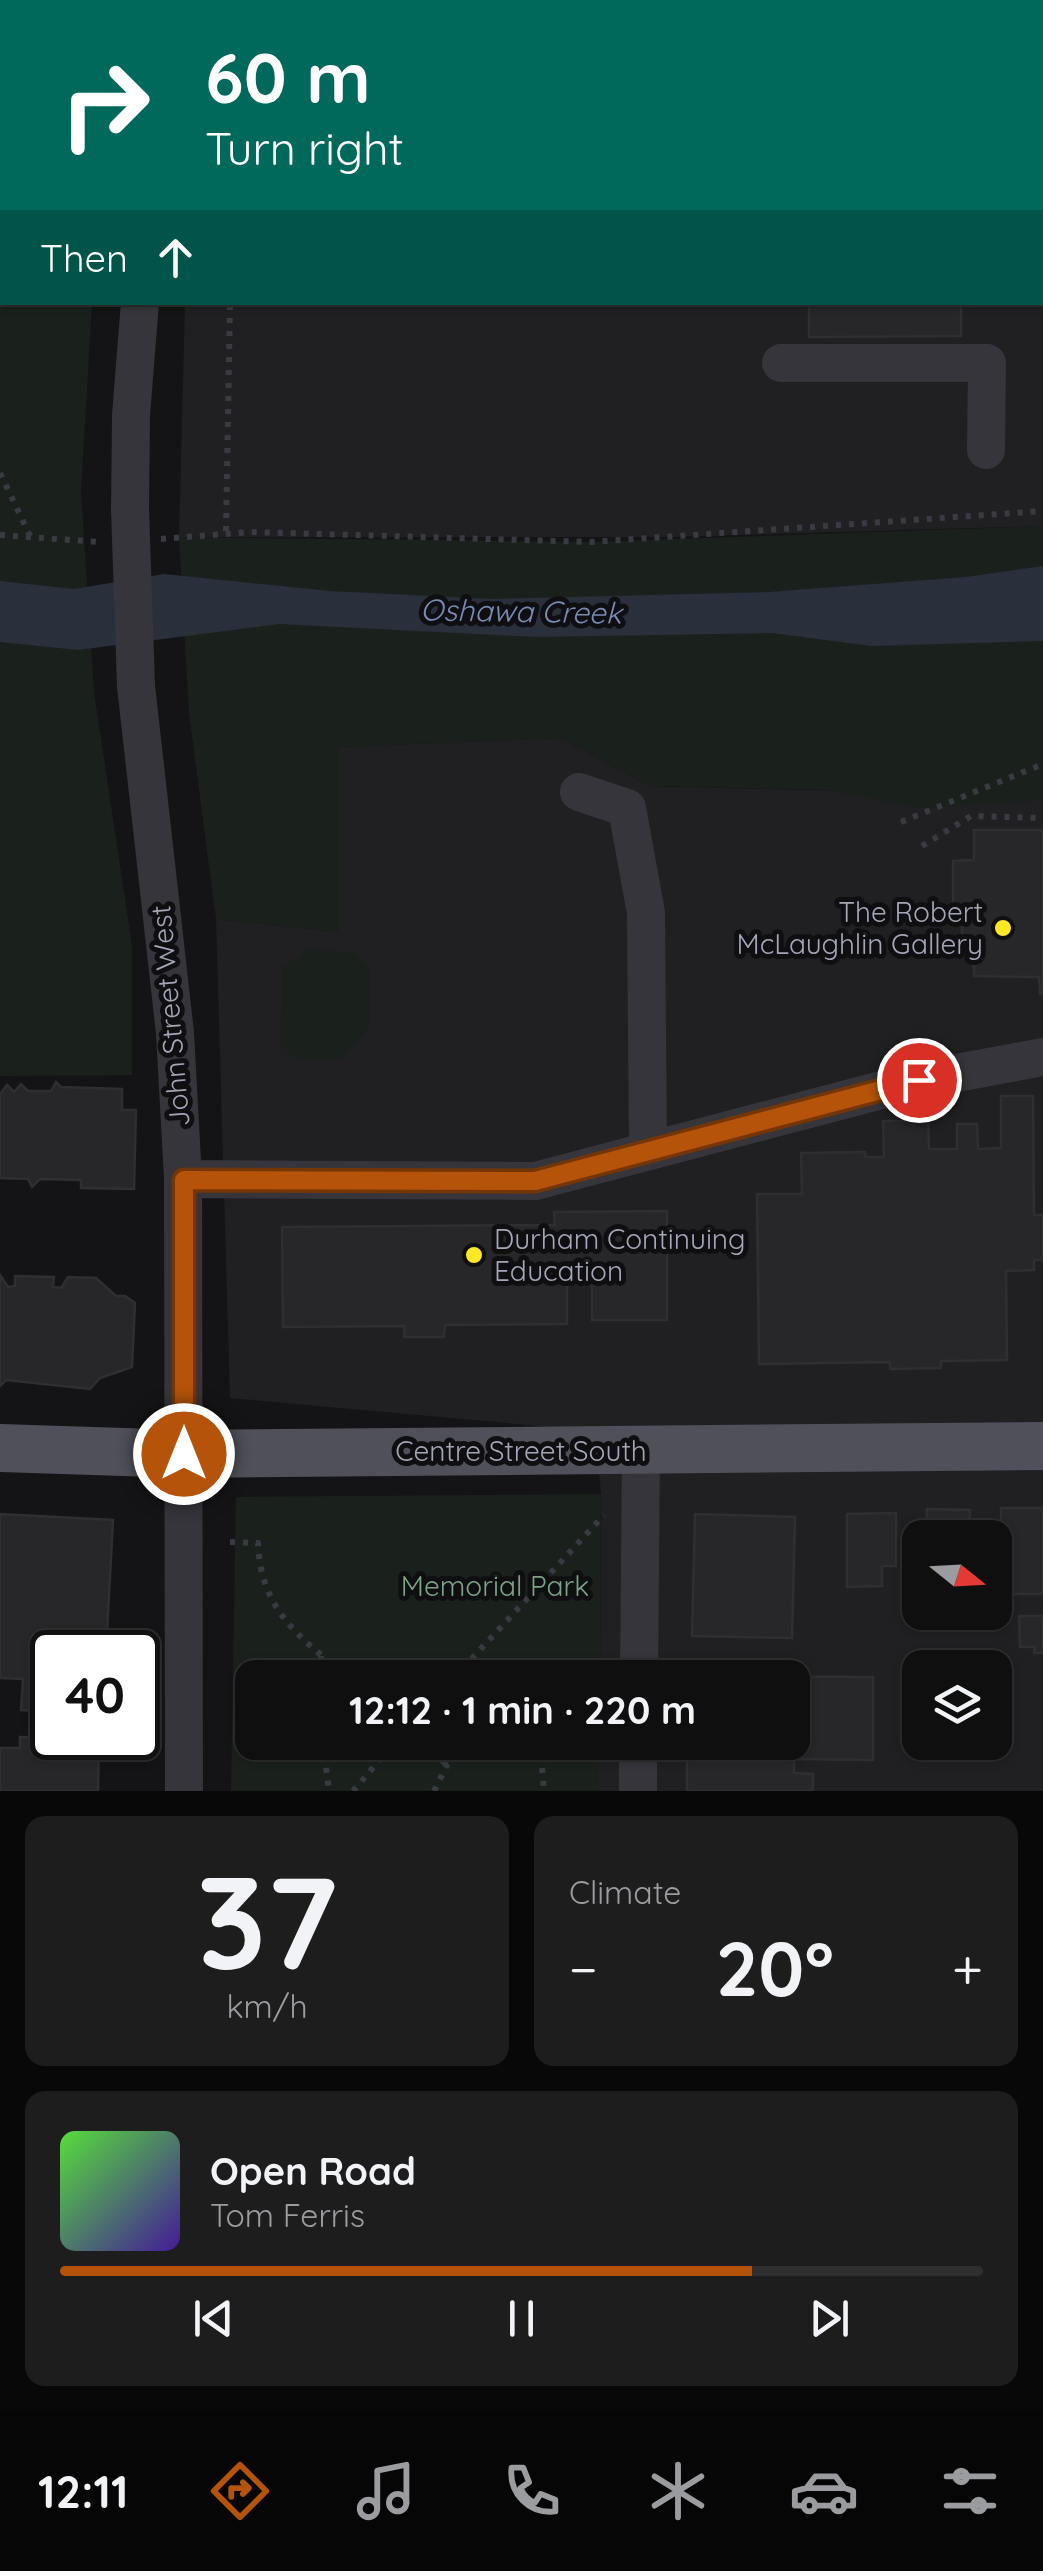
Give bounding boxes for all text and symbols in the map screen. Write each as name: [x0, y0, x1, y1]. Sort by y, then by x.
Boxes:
text: 60 m: [205, 33, 371, 121]
icon: right: [40, 40, 170, 170]
text: Turn right: [205, 120, 404, 176]
icon: ahead: [148, 230, 203, 285]
text: Then: [40, 234, 128, 282]
water label: Oshawa Creek: [420, 590, 625, 632]
place label: The Robert McLaughlin Gallery: [737, 894, 983, 961]
street label: John Street West: [142, 904, 197, 1128]
marker: The Robert McLaughlin Gallery: [992, 917, 1014, 939]
pin: [877, 1038, 962, 1123]
icon: arrive: [892, 1053, 947, 1108]
place label: Durham Continuing Education: [494, 1221, 746, 1288]
marker: Durham Continuing Education: [463, 1244, 485, 1266]
position arrow: [132, 1402, 236, 1506]
street label: Centre Street South: [395, 1433, 647, 1468]
north arrow: [902, 1520, 1012, 1630]
map controls: [902, 1520, 1012, 1760]
park label: Memorial Park: [401, 1568, 589, 1603]
speed limit sign: 40: [30, 1630, 160, 1760]
button: layers: [902, 1650, 1012, 1760]
text: 12:12 · 1 min · 220 m: [349, 1686, 696, 1734]
text: 37: [196, 1839, 338, 2002]
text: Climate: [569, 1872, 681, 1912]
text: 20°: [716, 1921, 834, 2015]
text: −: [569, 1934, 598, 2003]
text: +: [952, 1934, 983, 2003]
text: km/h: [226, 1986, 308, 2026]
text: Open Road: [210, 2147, 416, 2195]
text: Tom Ferris: [210, 2195, 365, 2235]
icon: previous: [186, 2291, 241, 2346]
icon: pause: [494, 2291, 549, 2346]
icon: next: [802, 2291, 857, 2346]
icon: directions: [205, 2456, 275, 2526]
icon: music: [351, 2456, 421, 2526]
icon: phone: [497, 2456, 567, 2526]
icon: climate: [643, 2456, 713, 2526]
icon: car: [789, 2456, 859, 2526]
icon: filters: [935, 2456, 1005, 2526]
text: 12:11: [38, 2463, 128, 2519]

